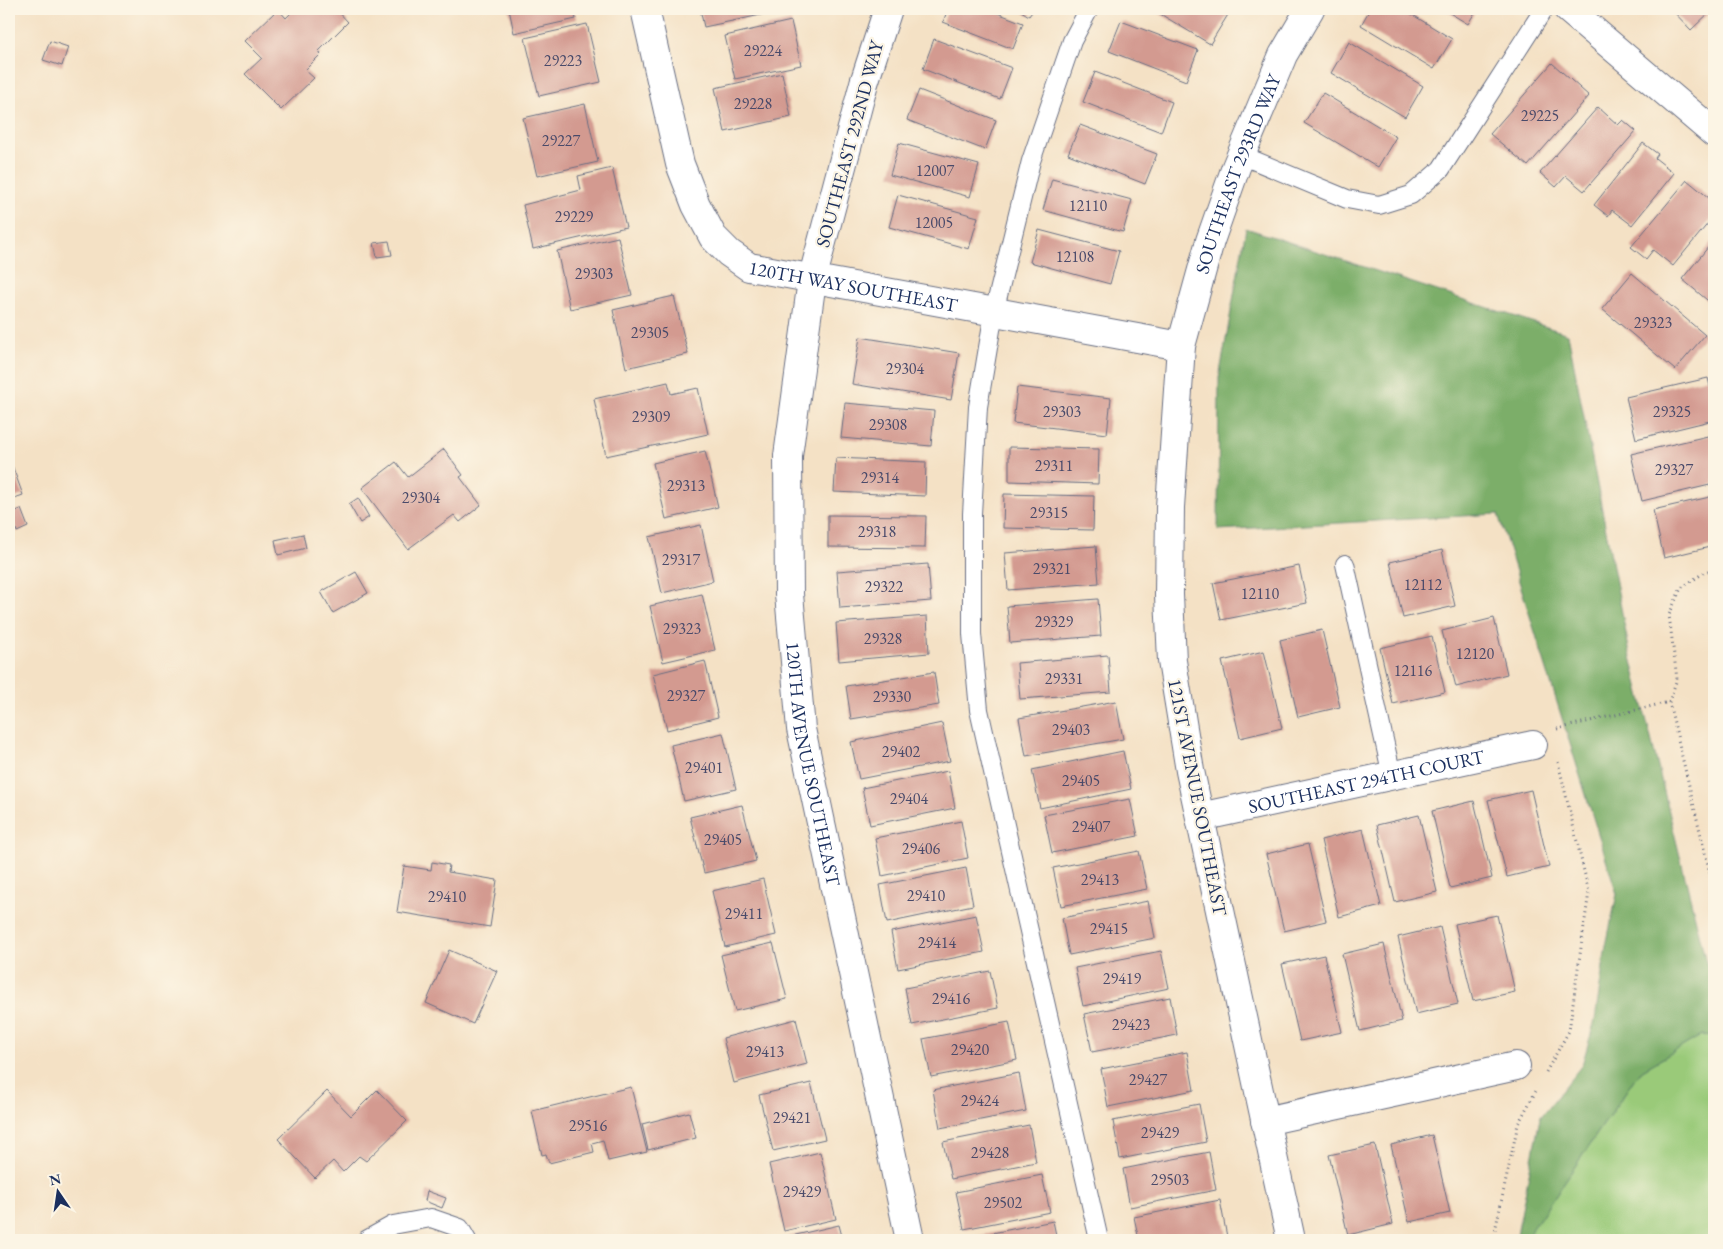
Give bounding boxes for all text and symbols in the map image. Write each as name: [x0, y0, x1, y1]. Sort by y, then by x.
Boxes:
street label: SOUTHEAST 292ND WAY: [810, 37, 889, 250]
house number: 29224: [744, 40, 783, 61]
house number: 29223: [544, 50, 583, 71]
street label: SOUTHEAST 293RD WAY: [1190, 69, 1287, 277]
house number: 29228: [734, 93, 773, 114]
house number: 29225: [1521, 105, 1559, 126]
house number: 29227: [542, 130, 581, 151]
house number: 12007: [916, 160, 955, 181]
house number: 12110: [1069, 195, 1108, 216]
house number: 29229: [555, 206, 594, 227]
house number: 12005: [915, 212, 953, 233]
house number: 12108: [1056, 246, 1095, 267]
street label: 120TH WAY SOUTHEAST: [747, 255, 960, 318]
house number: 29303: [575, 263, 614, 284]
house number: 29323: [1634, 312, 1673, 333]
house number: 29305: [631, 322, 669, 343]
house number: 29304: [886, 358, 925, 379]
house number: 29303: [1043, 401, 1082, 422]
house number: 29325: [1653, 401, 1691, 422]
house number: 29309: [632, 406, 671, 427]
house number: 29308: [869, 414, 908, 435]
house number: 29311: [1035, 455, 1073, 476]
house number: 29327: [1655, 459, 1694, 480]
house number: 29314: [861, 467, 900, 488]
house number: 29313: [667, 475, 706, 496]
house number: 29304: [402, 487, 441, 508]
house number: 29315: [1030, 502, 1068, 523]
house number: 29318: [858, 521, 897, 542]
house number: 29317: [662, 549, 701, 570]
house number: 29321: [1033, 558, 1071, 579]
house number: 12112: [1404, 574, 1443, 595]
house number: 29322: [865, 576, 904, 597]
house number: 12110: [1241, 583, 1280, 604]
house number: 29329: [1035, 611, 1074, 632]
house number: 29323: [663, 618, 702, 639]
house number: 29328: [864, 628, 903, 649]
street label: 120TH AVENUE SOUTHEAST: [780, 641, 846, 889]
house number: 12120: [1456, 643, 1495, 664]
house number: 12116: [1394, 660, 1433, 681]
house number: 29331: [1045, 668, 1083, 689]
street label: 121ST AVENUE SOUTHEAST: [1162, 676, 1233, 918]
house number: 29327: [667, 685, 706, 706]
house number: 29330: [873, 686, 912, 707]
house number: 29403: [1052, 719, 1091, 740]
house number: 29402: [882, 741, 921, 762]
street label: SOUTHEAST 294TH COURT: [1246, 744, 1487, 819]
house number: 29401: [685, 757, 723, 778]
house number: 29405: [1062, 770, 1100, 791]
house number: 29404: [890, 788, 929, 809]
house number: 29407: [1072, 816, 1111, 837]
house number: 29405: [704, 829, 742, 850]
house number: 29406: [902, 838, 941, 859]
house number: 29413: [1081, 869, 1120, 890]
house number: 29410: [907, 885, 946, 906]
house number: 29410: [428, 886, 467, 907]
house number: 29411: [725, 903, 763, 924]
house number: 29415: [1090, 918, 1128, 939]
house number: 29414: [918, 932, 957, 953]
house number: 29419: [1103, 968, 1142, 989]
house number: 29416: [932, 988, 971, 1009]
house number: 29423: [1112, 1014, 1151, 1035]
house number: 29420: [951, 1039, 990, 1060]
house number: 29413: [746, 1041, 785, 1062]
house number: 29427: [1129, 1069, 1168, 1090]
house number: 29424: [961, 1090, 1000, 1111]
house number: 29421: [773, 1107, 811, 1128]
house number: 29516: [569, 1115, 608, 1136]
house number: 29429: [1141, 1122, 1180, 1143]
house number: 29428: [971, 1142, 1010, 1163]
north arrow: [32, 1166, 82, 1216]
text: N: [48, 1169, 63, 1189]
house number: 29503: [1151, 1169, 1190, 1190]
house number: 29429: [783, 1181, 822, 1202]
house number: 29502: [984, 1192, 1023, 1213]

